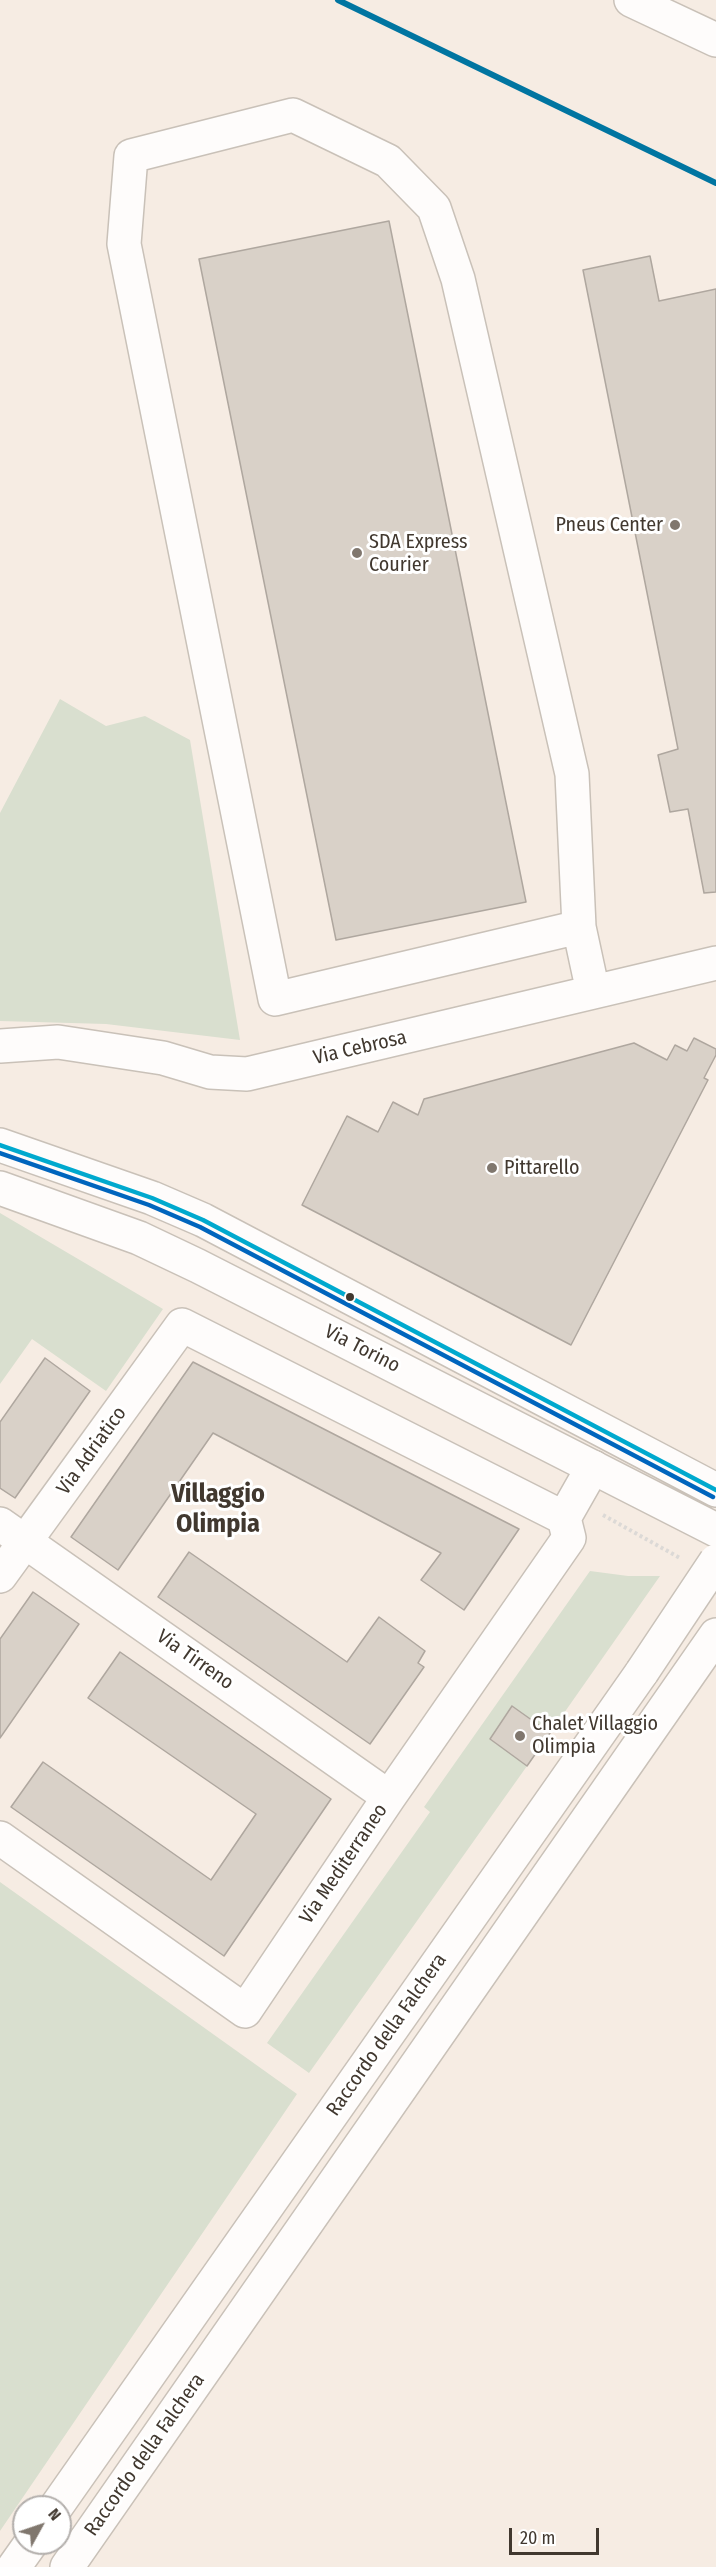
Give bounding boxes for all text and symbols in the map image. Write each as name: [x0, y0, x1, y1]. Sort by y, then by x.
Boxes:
place label: Pneus Center: [556, 513, 663, 537]
marker: Pneus Center: [668, 518, 682, 532]
place label: SDA Express Courier: [369, 530, 468, 577]
marker: SDA Express Courier: [350, 546, 364, 560]
street label: Via Cebrosa: [311, 1026, 409, 1070]
place label: Pittarello: [504, 1156, 580, 1180]
marker: Pittarello: [485, 1161, 499, 1175]
unlabelled marker: [344, 1291, 356, 1303]
street label: Via Torino: [320, 1320, 404, 1378]
street label: Via Adriatico: [52, 1402, 132, 1500]
district label: Villaggio Olimpia: [171, 1479, 265, 1540]
street label: Via Tirreno: [152, 1625, 238, 1695]
place label: Chalet Villaggio Olimpia: [532, 1712, 658, 1759]
marker: Chalet Villaggio Olimpia: [513, 1729, 527, 1743]
street label: Via Mediterraneo: [295, 1799, 393, 1929]
street label: Raccordo della Falchera: [322, 1949, 452, 2121]
street label: Raccordo della Falchera: [80, 2369, 210, 2541]
north arrow: [12, 2495, 72, 2555]
text: N: [44, 2505, 65, 2524]
scale bar: [512, 2516, 602, 2554]
text: 20 m: [520, 2527, 555, 2549]

